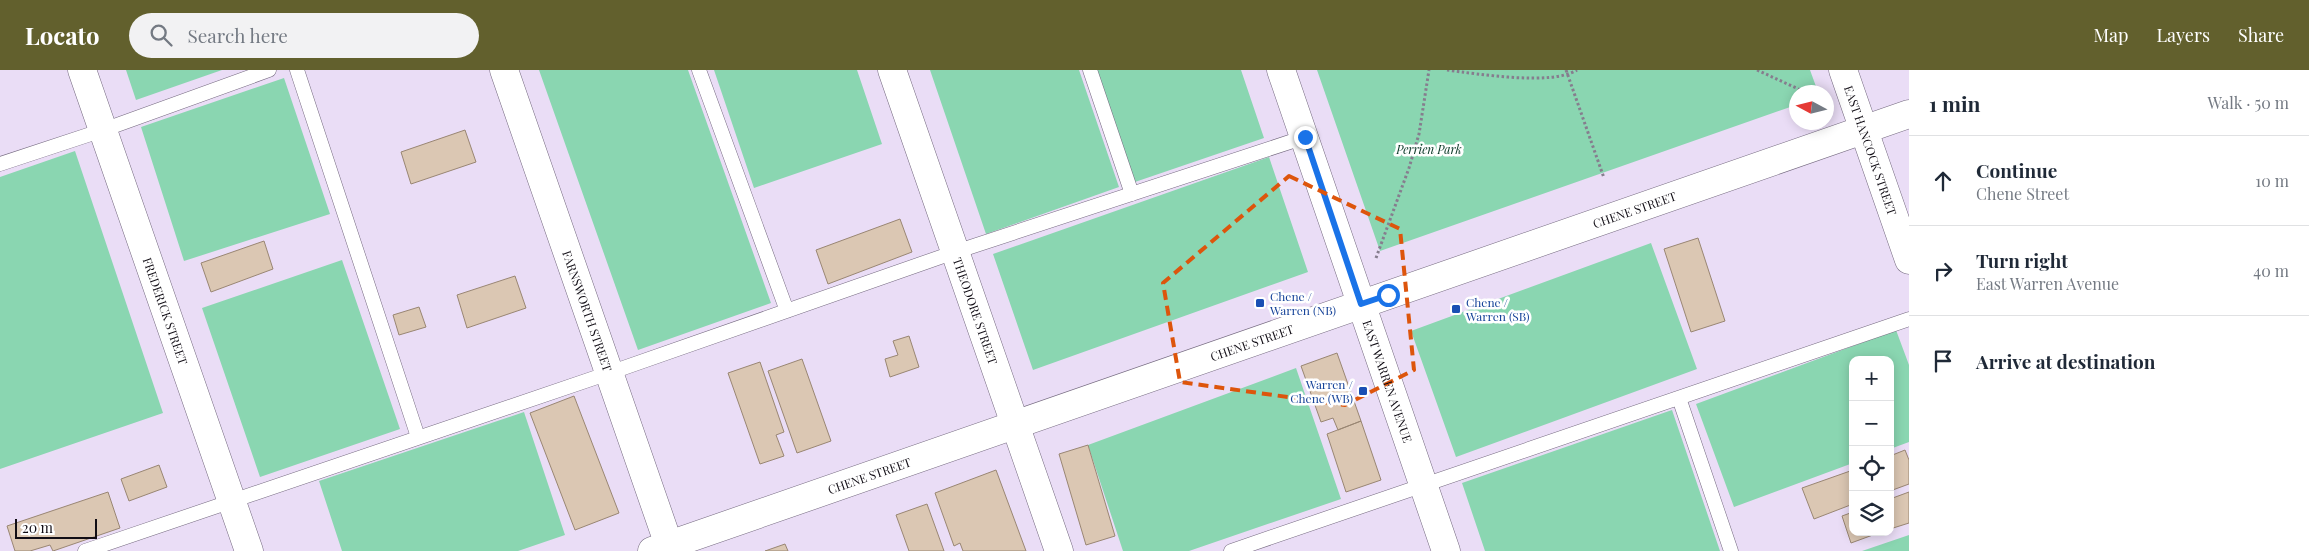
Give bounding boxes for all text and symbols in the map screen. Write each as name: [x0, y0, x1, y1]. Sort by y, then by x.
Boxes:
search box: [129, 13, 479, 58]
text: Locato: [25, 19, 99, 51]
icon: search: [147, 21, 175, 49]
text: Search here: [187, 22, 288, 48]
text: Map: [2093, 23, 2128, 47]
text: Layers: [2156, 23, 2210, 47]
text: Share: [2238, 23, 2284, 47]
street label: EAST HANCOCK STREET: [1841, 83, 1901, 218]
north arrow: [1789, 85, 1834, 130]
text: 1 min: [1929, 89, 1980, 117]
text: Walk · 50 m: [2208, 92, 2289, 113]
route end: [1294, 126, 1317, 149]
park label: Perrien Park: [1395, 141, 1462, 157]
text: Continue: [1976, 157, 2057, 183]
icon: ahead: [1929, 167, 1957, 195]
text: 10 m: [2255, 170, 2289, 191]
text: Chene Street: [1976, 183, 2069, 204]
street label: CHENE STREET: [1590, 187, 1679, 231]
text: Turn right: [1976, 247, 2068, 273]
street label: FARNSWORTH STREET: [559, 248, 616, 374]
street label: FREDERICK STREET: [140, 255, 192, 367]
street label: THEODORE STREET: [950, 255, 1002, 367]
icon: right: [1929, 257, 1957, 285]
text: 40 m: [2253, 260, 2289, 281]
text: East Warren Avenue: [1976, 273, 2119, 294]
route start: [1377, 284, 1400, 307]
place label: Chene / Warren (NB): [1269, 288, 1336, 318]
place label: Chene / Warren (SB): [1465, 294, 1530, 324]
marker: Chene / Warren (NB): [1254, 297, 1266, 309]
marker: Chene / Warren (SB): [1450, 303, 1462, 315]
street label: EAST WARREN AVENUE: [1359, 318, 1416, 445]
street label: CHENE STREET: [1208, 320, 1296, 364]
icon: arrive: [1929, 347, 1957, 375]
text: Arrive at destination: [1976, 348, 2156, 374]
map controls: [1849, 356, 1894, 536]
button: +: [1849, 356, 1894, 401]
place label: Warren / Chene (WB): [1290, 376, 1354, 406]
marker: Warren / Chene (WB): [1357, 385, 1369, 397]
button: −: [1849, 401, 1894, 446]
button: locate: [1849, 446, 1894, 491]
street label: CHENE STREET: [825, 453, 914, 497]
button: layers: [1849, 491, 1894, 536]
scale bar: [15, 516, 98, 539]
text: 20 m: [22, 518, 53, 537]

